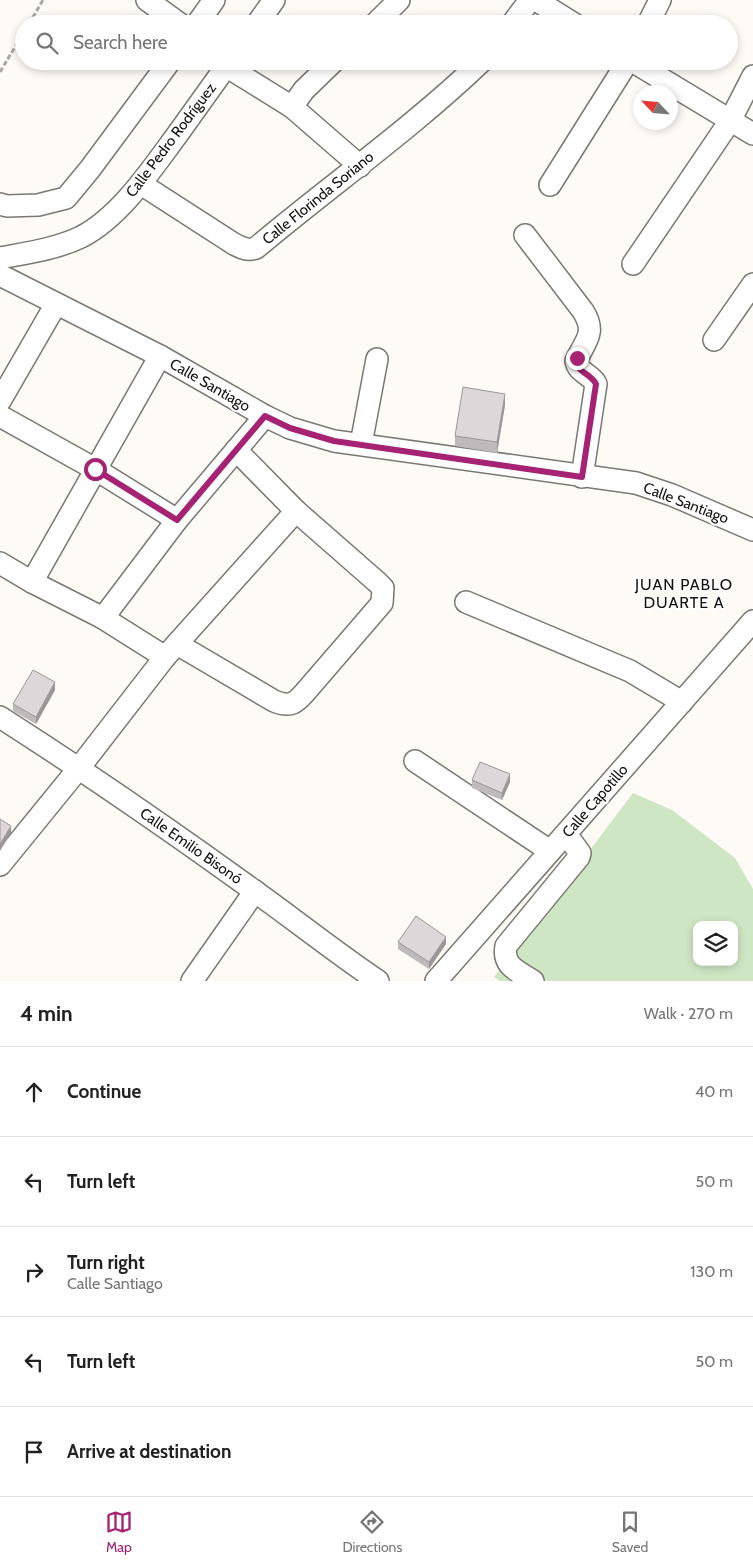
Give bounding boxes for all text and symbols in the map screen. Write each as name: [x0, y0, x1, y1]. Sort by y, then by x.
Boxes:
search box: [15, 15, 738, 70]
icon: search: [33, 29, 61, 57]
text: Search here: [73, 31, 167, 54]
street label: Calle Pedro Rodríguez: [122, 79, 220, 201]
north arrow: [633, 85, 678, 130]
street label: Calle Florinda Soriano: [259, 148, 377, 248]
route end: [566, 347, 589, 370]
street label: Calle Santiago: [167, 355, 253, 415]
route start: [84, 458, 107, 481]
street label: Calle Santiago: [641, 478, 731, 528]
district label: JUAN PABLO DUARTE A: [634, 575, 733, 612]
street label: Calle Capotillo: [558, 761, 632, 841]
street label: Calle Emilio Bisonó: [136, 804, 246, 888]
map controls: [693, 921, 738, 966]
button: layers: [693, 921, 738, 966]
text: 4 min: [20, 1001, 73, 1026]
text: Walk · 270 m: [644, 1004, 733, 1023]
icon: ahead: [20, 1078, 48, 1106]
text: Continue: [67, 1080, 141, 1103]
text: 40 m: [695, 1082, 733, 1101]
icon: left: [20, 1168, 48, 1196]
text: Turn left: [67, 1170, 135, 1193]
text: 50 m: [696, 1172, 733, 1191]
text: Turn right: [67, 1251, 145, 1274]
icon: right: [20, 1258, 48, 1286]
text: 130 m: [690, 1262, 733, 1281]
text: Calle Santiago: [67, 1274, 163, 1293]
icon: left: [20, 1348, 48, 1376]
text: Turn left: [67, 1350, 135, 1373]
text: 50 m: [696, 1352, 733, 1371]
icon: arrive: [20, 1438, 48, 1466]
text: Arrive at destination: [67, 1440, 231, 1463]
tab: Map: [105, 1508, 133, 1556]
tab: Directions: [342, 1508, 402, 1556]
tab: Saved: [612, 1508, 648, 1556]

